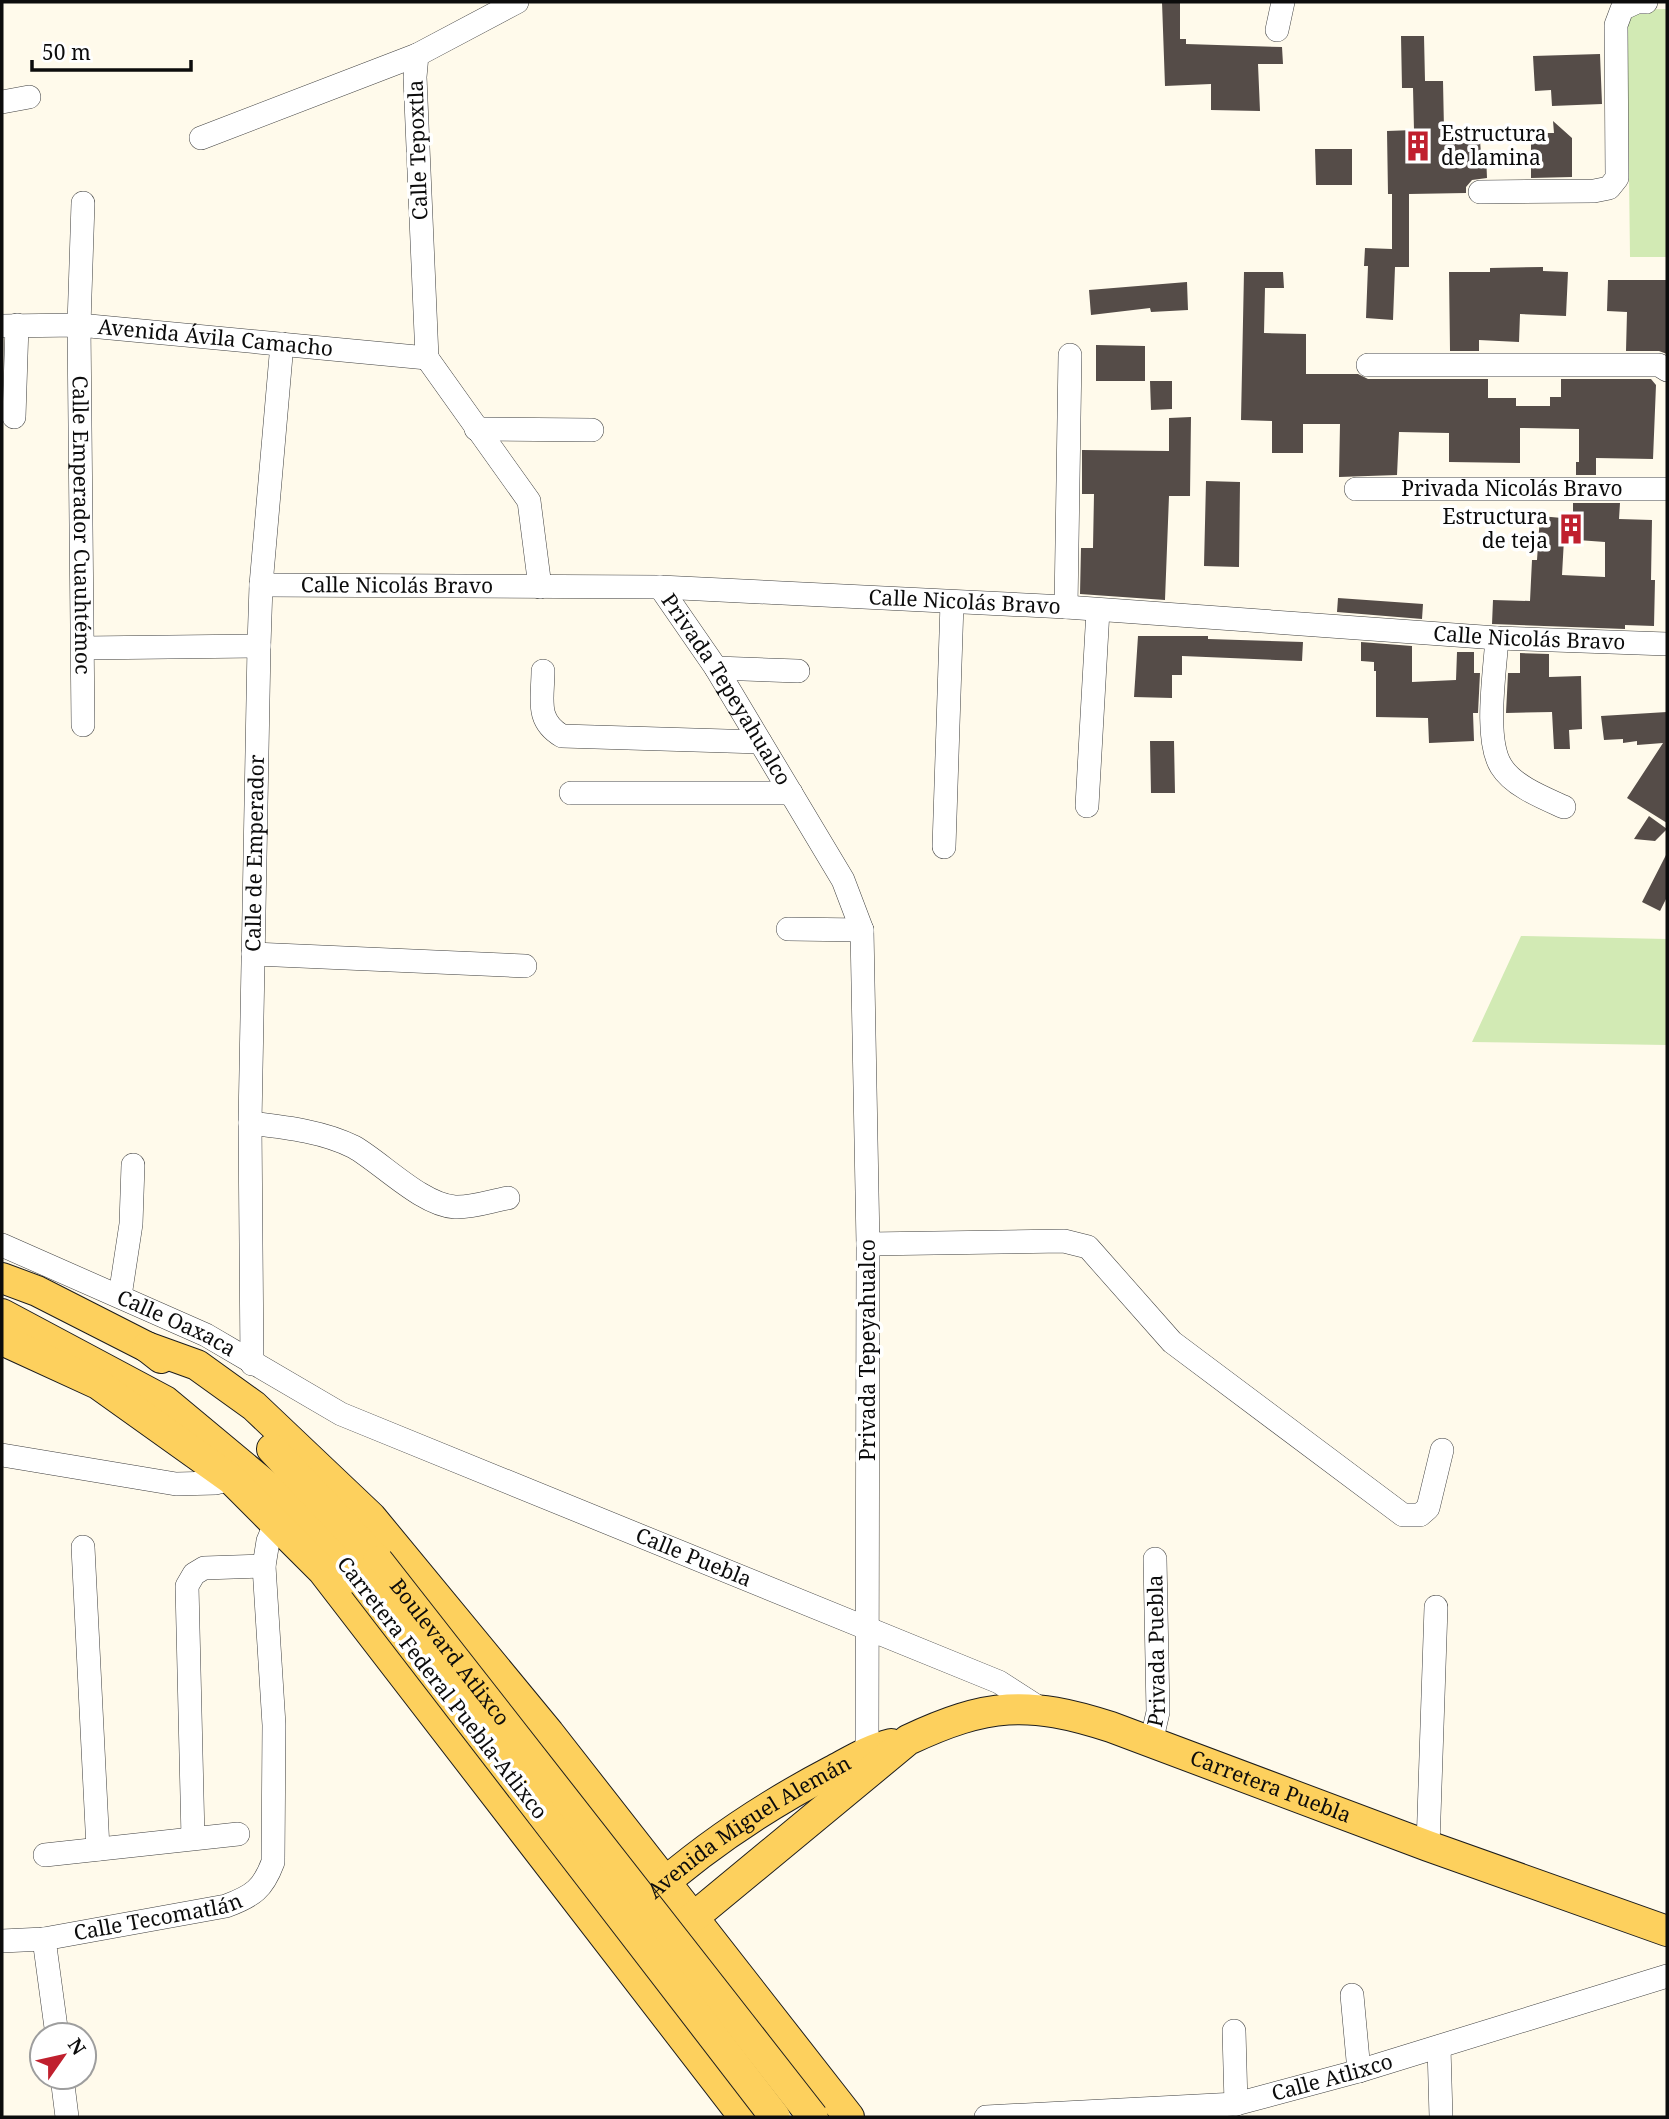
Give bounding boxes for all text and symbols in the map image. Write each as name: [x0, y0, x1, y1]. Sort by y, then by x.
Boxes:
scale bar: [32, 28, 191, 72]
text: 50 m: [42, 38, 91, 66]
street label: Calle Tepoxtla: [401, 79, 433, 221]
place label: Estructura de lamina: [1441, 119, 1547, 171]
building icon: Estructura de lamina: [1401, 129, 1435, 163]
street label: Avenida Ávila Camacho: [97, 312, 334, 362]
street label: Calle Emperador Cuauhtémoc: [67, 375, 97, 675]
street label: Privada Nicolás Bravo: [1401, 474, 1623, 502]
place label: Estructura de teja: [1442, 502, 1548, 554]
building icon: Estructura de teja: [1554, 512, 1588, 546]
street label: Calle Nicolás Bravo: [301, 570, 493, 599]
street label: Calle Nicolás Bravo: [868, 582, 1061, 620]
street label: Privada Tepeyahualco: [656, 588, 798, 790]
street label: Calle Nicolás Bravo: [1432, 618, 1626, 656]
street label: Calle de Emperador: [238, 754, 270, 952]
street label: Privada Tepeyahualco: [853, 1239, 881, 1461]
street label: Calle Oaxaca: [113, 1283, 241, 1362]
street label: Calle Puebla: [632, 1520, 756, 1593]
street label: Carretera Federal Puebla-Atlixco: [331, 1550, 554, 1825]
street label: Boulevard Atlixco: [384, 1572, 517, 1731]
street label: Privada Puebla: [1140, 1575, 1171, 1729]
street label: Carretera Puebla: [1186, 1743, 1355, 1829]
street label: Avenida Miguel Alemán: [641, 1748, 855, 1904]
street label: Calle Tecomatlán: [71, 1886, 246, 1946]
north arrow: [28, 2021, 98, 2091]
text: N: [62, 2033, 92, 2060]
street label: Calle Atlixco: [1268, 2046, 1396, 2107]

